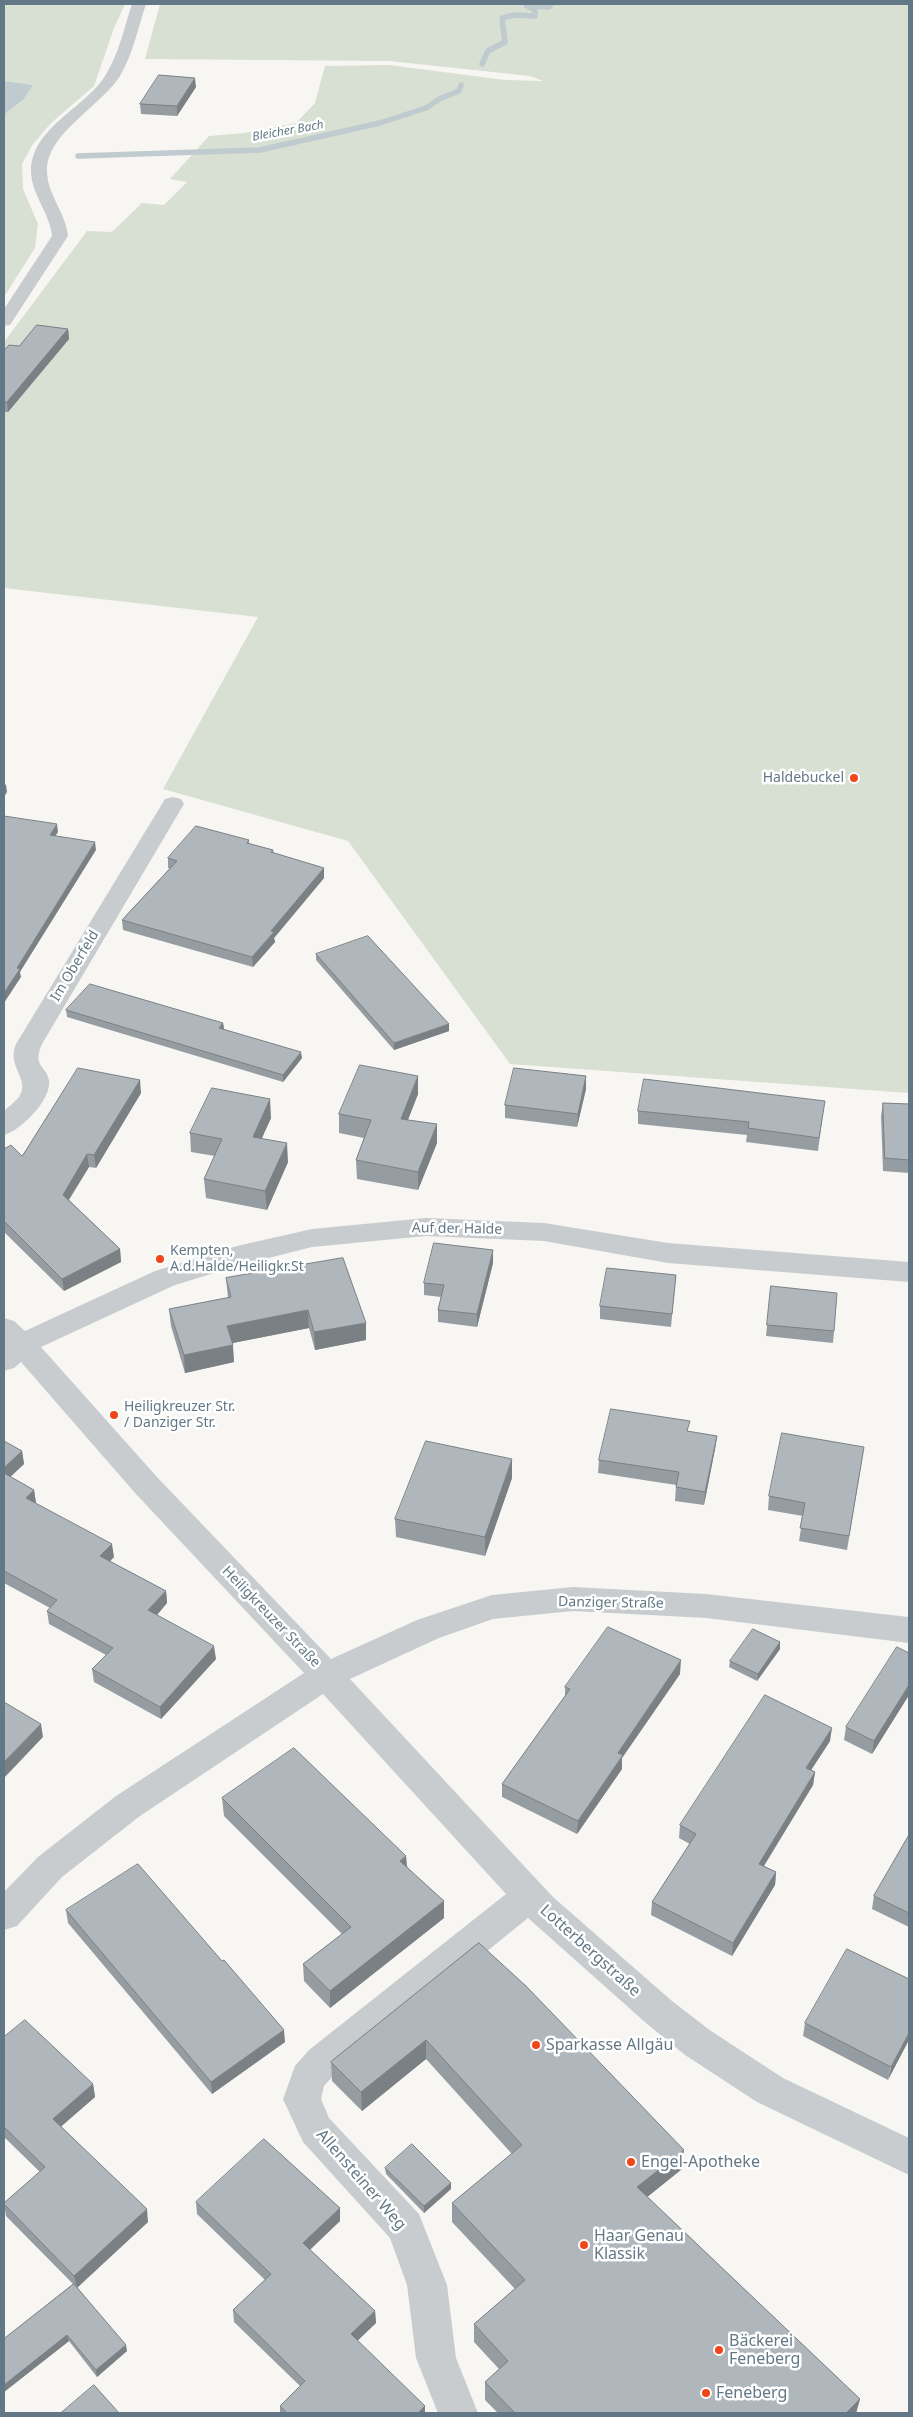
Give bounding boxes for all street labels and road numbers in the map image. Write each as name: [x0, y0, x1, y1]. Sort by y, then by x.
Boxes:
street label: Im Oberfeld: [47, 928, 103, 1004]
street label: Auf der Halde: [412, 1220, 502, 1238]
street label: Heiligkreuzer Straße: [218, 1563, 324, 1671]
street label: Danziger Straße: [558, 1594, 664, 1612]
street label: Lotterbergstraße: [536, 1901, 644, 2001]
street label: Allensteiner Weg: [312, 2126, 410, 2234]

